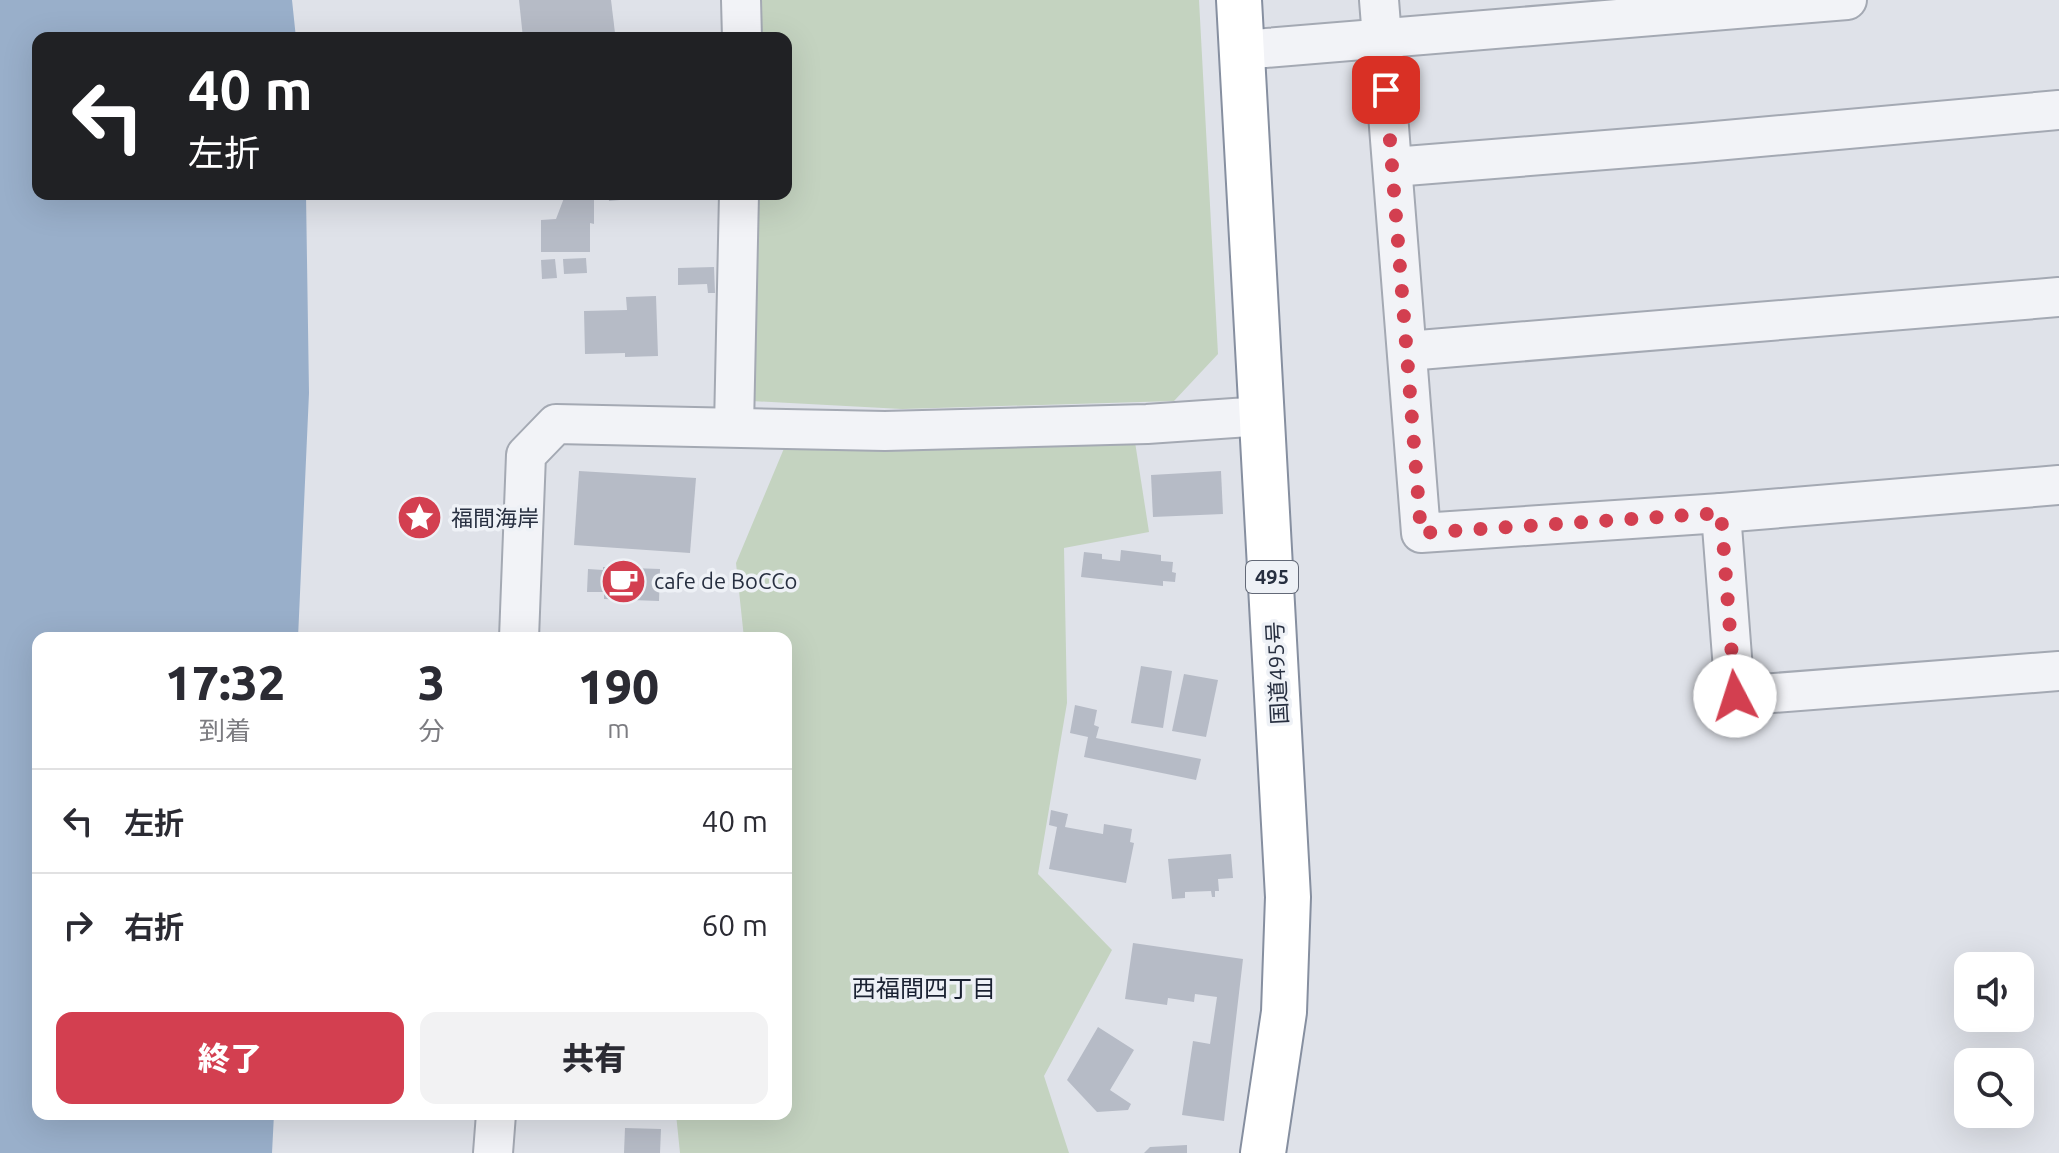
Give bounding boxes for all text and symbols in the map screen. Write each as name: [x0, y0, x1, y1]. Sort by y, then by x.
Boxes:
pin: [1352, 56, 1420, 124]
text: 40 m: [188, 58, 313, 121]
icon: left: [56, 64, 160, 168]
icon: arrive: [1364, 68, 1408, 112]
text: 左折: [188, 132, 260, 173]
place icon: 福間海岸: [396, 494, 444, 542]
place label: 福間海岸: [451, 505, 539, 530]
cafe icon: cafe de BoCCo: [599, 557, 647, 605]
road number: 495: [1246, 561, 1298, 593]
place label: cafe de BoCCo: [654, 568, 798, 593]
street label: 国道495号: [1261, 621, 1292, 725]
position arrow: [1693, 654, 1777, 738]
text: 17:32: [165, 655, 285, 709]
text: 3: [418, 655, 445, 709]
text: 190: [578, 659, 659, 713]
text: m: [607, 714, 630, 743]
text: 到着: [199, 716, 251, 745]
text: 分: [418, 716, 444, 745]
icon: left: [56, 799, 100, 843]
text: 40 m: [701, 804, 768, 838]
text: 左折: [124, 806, 184, 840]
icon: right: [56, 903, 100, 947]
text: 60 m: [701, 908, 768, 942]
text: 右折: [124, 910, 184, 944]
map controls: [1954, 952, 2034, 1128]
button: sound: [1954, 952, 2034, 1032]
district label: 西福間四丁目: [852, 975, 996, 1002]
button: 終了: [56, 1012, 404, 1104]
button: 共有: [420, 1012, 768, 1104]
button: search: [1954, 1048, 2034, 1128]

